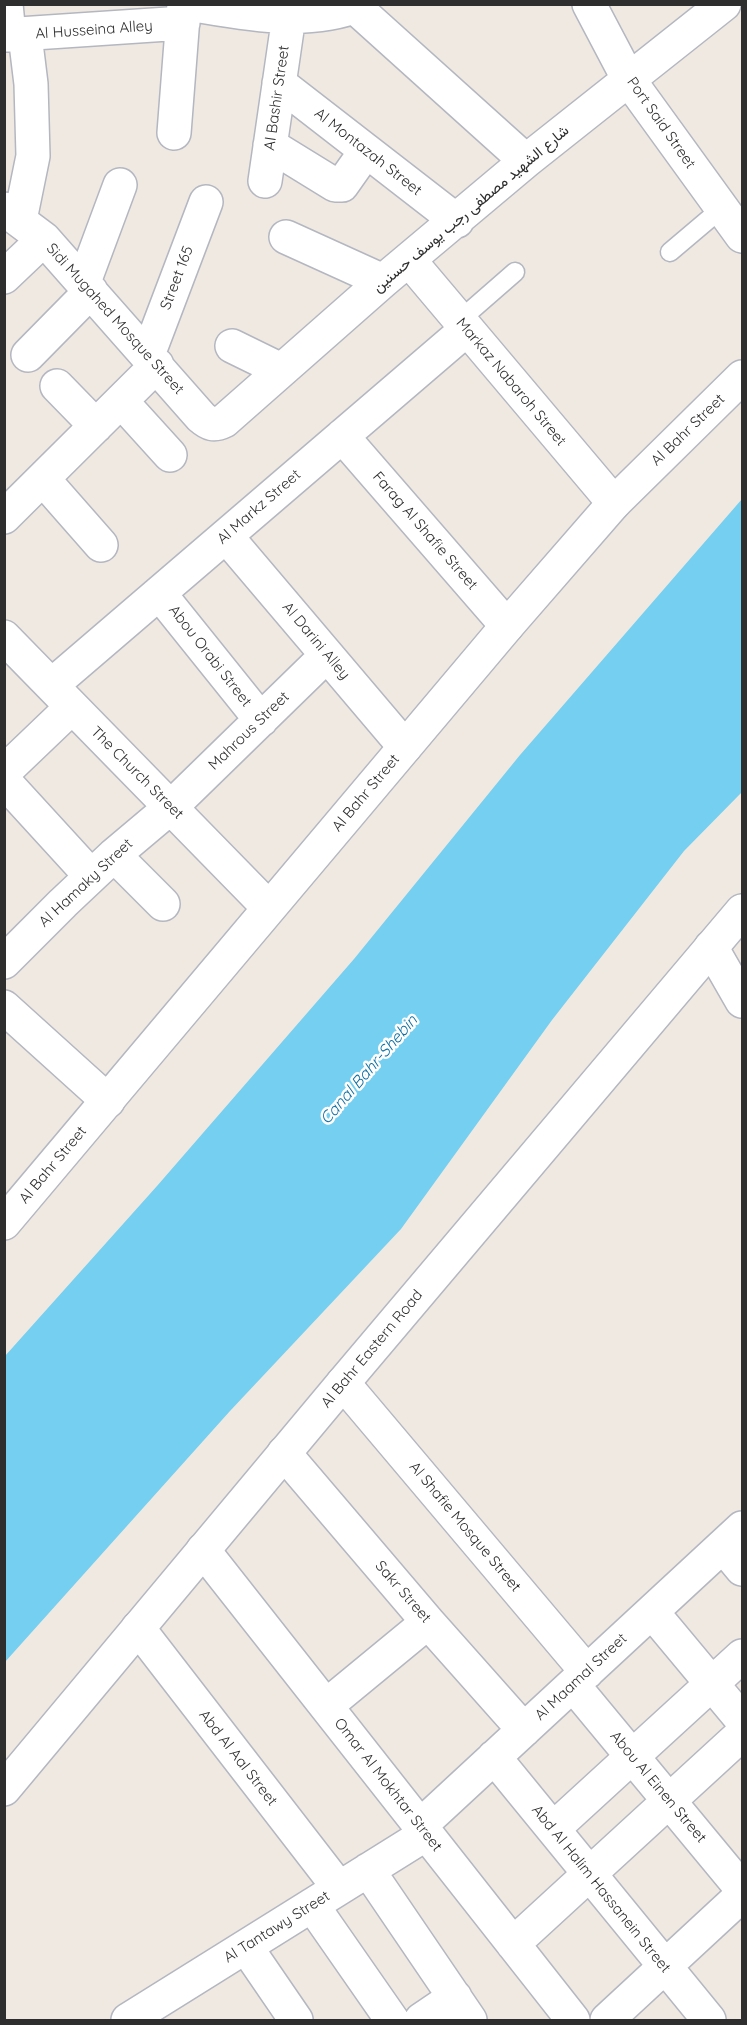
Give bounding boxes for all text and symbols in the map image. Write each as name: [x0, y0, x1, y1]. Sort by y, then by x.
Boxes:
street label: Al Husseina Alley: [35, 17, 153, 43]
street label: Al Bashir Street: [261, 44, 293, 152]
street label: Port Said Street: [623, 74, 699, 172]
street label: Al Montazah Street: [311, 104, 425, 200]
street label: شارع الشهيد مصطفى رجب يوسف حسنين: [369, 122, 573, 296]
street label: Sidi Mugahed Mosque Street: [42, 240, 188, 398]
street label: Street 165: [157, 244, 197, 312]
street label: Markaz Nabaroh Street: [452, 314, 570, 450]
street label: Al Bahr Street: [647, 390, 729, 470]
street label: Al Markz Street: [214, 466, 304, 548]
street label: Farag Al Shafie Street: [369, 468, 481, 594]
street label: Al Darini Alley: [278, 599, 354, 683]
street label: Abou Orabi Street: [165, 602, 255, 710]
street label: Mahrous Street: [205, 688, 293, 774]
street label: The Church Street: [87, 723, 187, 823]
street label: Al Bahr Street: [328, 751, 404, 835]
street label: Al Hamaky Street: [35, 835, 137, 931]
water label: Canal Bahr-Shebin: [316, 1012, 422, 1128]
street label: Al Bahr Street: [15, 1123, 91, 1207]
street label: Al Bahr Eastern Road: [317, 1286, 427, 1412]
street label: Al Shafie Mosque Street: [405, 1458, 525, 1596]
street label: Sakr Street: [371, 1557, 435, 1627]
street label: Al Maamal Street: [531, 1630, 631, 1724]
street label: Abd Al Aal Street: [195, 1706, 281, 1810]
street label: Omar Al Mokhtar Street: [330, 1715, 446, 1855]
street label: Abou Al Einen Street: [606, 1727, 710, 1847]
street label: Abd Al Halim Hassanein Street: [528, 1801, 674, 1977]
street label: Al Tantawy Street: [221, 1887, 333, 1967]

